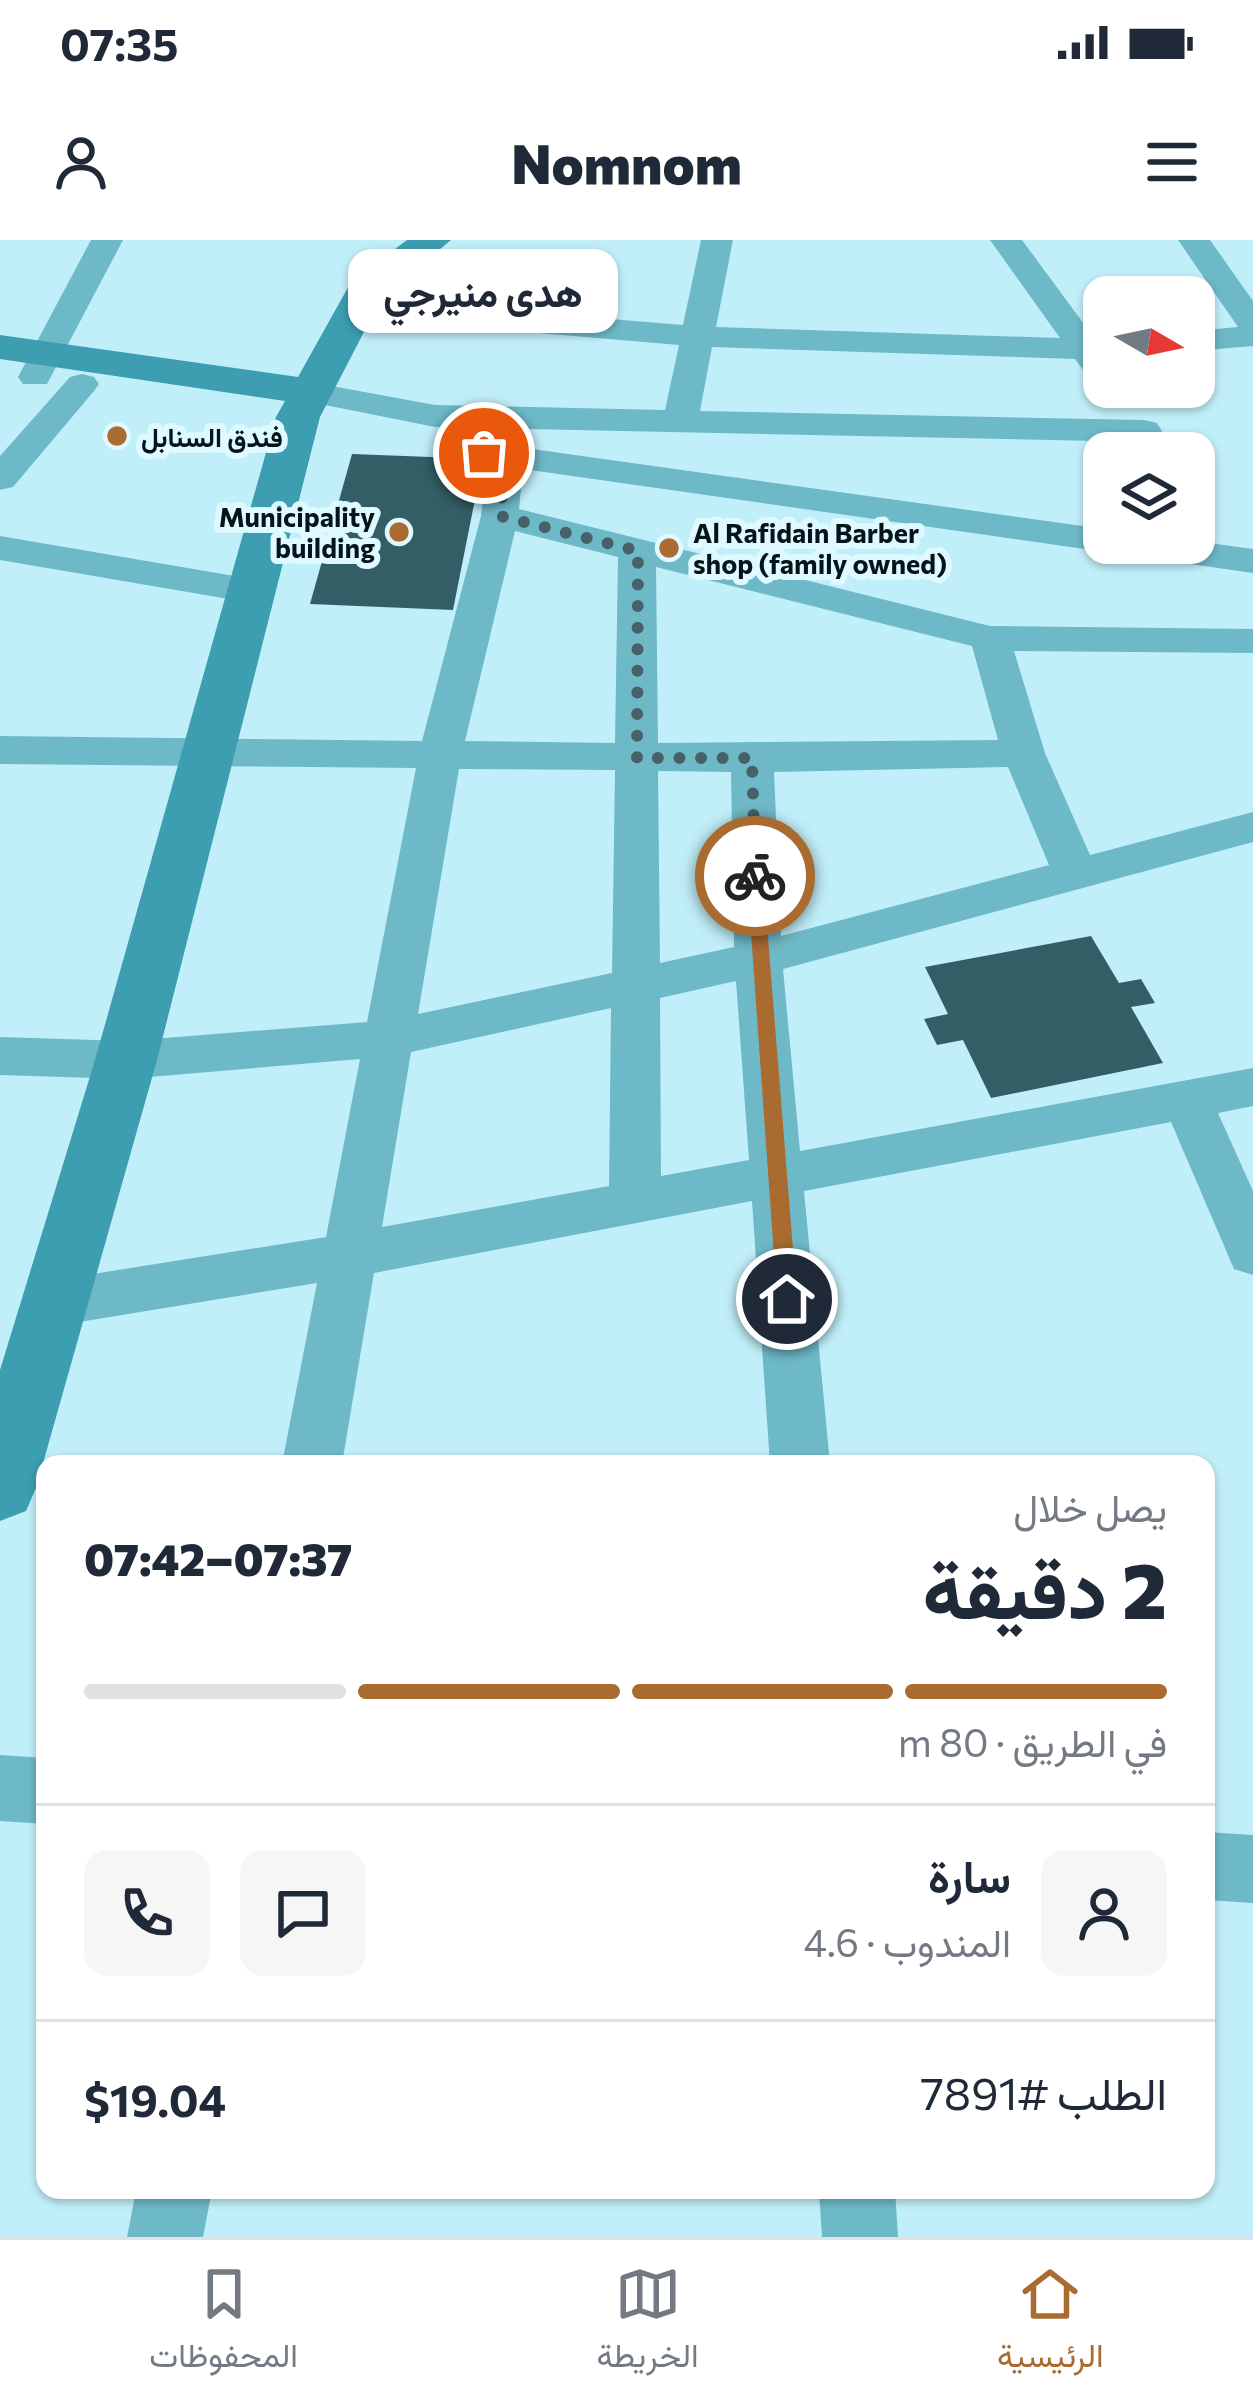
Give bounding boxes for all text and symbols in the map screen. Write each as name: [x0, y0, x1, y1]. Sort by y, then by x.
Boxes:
text: 07:35: [60, 15, 179, 70]
icon: person: [48, 129, 114, 195]
text: Nomnom: [511, 129, 742, 195]
icon: menu: [1139, 129, 1205, 195]
callout: هدى منيرجي: [349, 249, 619, 333]
text: هدى منيرجي: [383, 267, 583, 315]
north arrow: [1083, 276, 1215, 408]
map controls: [1083, 276, 1215, 564]
pin: [433, 402, 535, 504]
place label: فندق السنابل: [141, 420, 283, 454]
icon: bag: [451, 420, 517, 486]
marker: فندق السنابل: [104, 423, 130, 449]
button: layers: [1083, 432, 1215, 564]
place label: Municipality building: [219, 500, 375, 564]
place label: Al Rafidain Barber shop (family owned): [693, 516, 947, 580]
marker: Municipality building: [386, 519, 412, 545]
marker: Al Rafidain Barber shop (family owned): [656, 535, 682, 561]
courier: [695, 816, 815, 936]
icon: bike: [722, 843, 788, 909]
pin: [736, 1248, 838, 1350]
icon: home: [754, 1266, 820, 1332]
text: يصل خلال: [1013, 1482, 1167, 1530]
text: 07:37–07:42: [84, 1530, 352, 1585]
text: 2 دقيقة: [922, 1540, 1167, 1635]
text: في الطريق · 80 m: [898, 1717, 1167, 1765]
text: سارة: [928, 1847, 1011, 1902]
button: phone: [84, 1850, 210, 1976]
button: chat: [240, 1850, 366, 1976]
button: person: [1041, 1850, 1167, 1976]
text: المندوب · 4.6: [804, 1917, 1011, 1965]
text: الطلب #7891: [920, 2064, 1167, 2119]
text: $19.04: [84, 2071, 226, 2126]
tab: المحفوظات: [149, 2261, 298, 2385]
tab: الخريطة: [596, 2261, 699, 2385]
tab: الرئيسية: [997, 2261, 1104, 2385]

